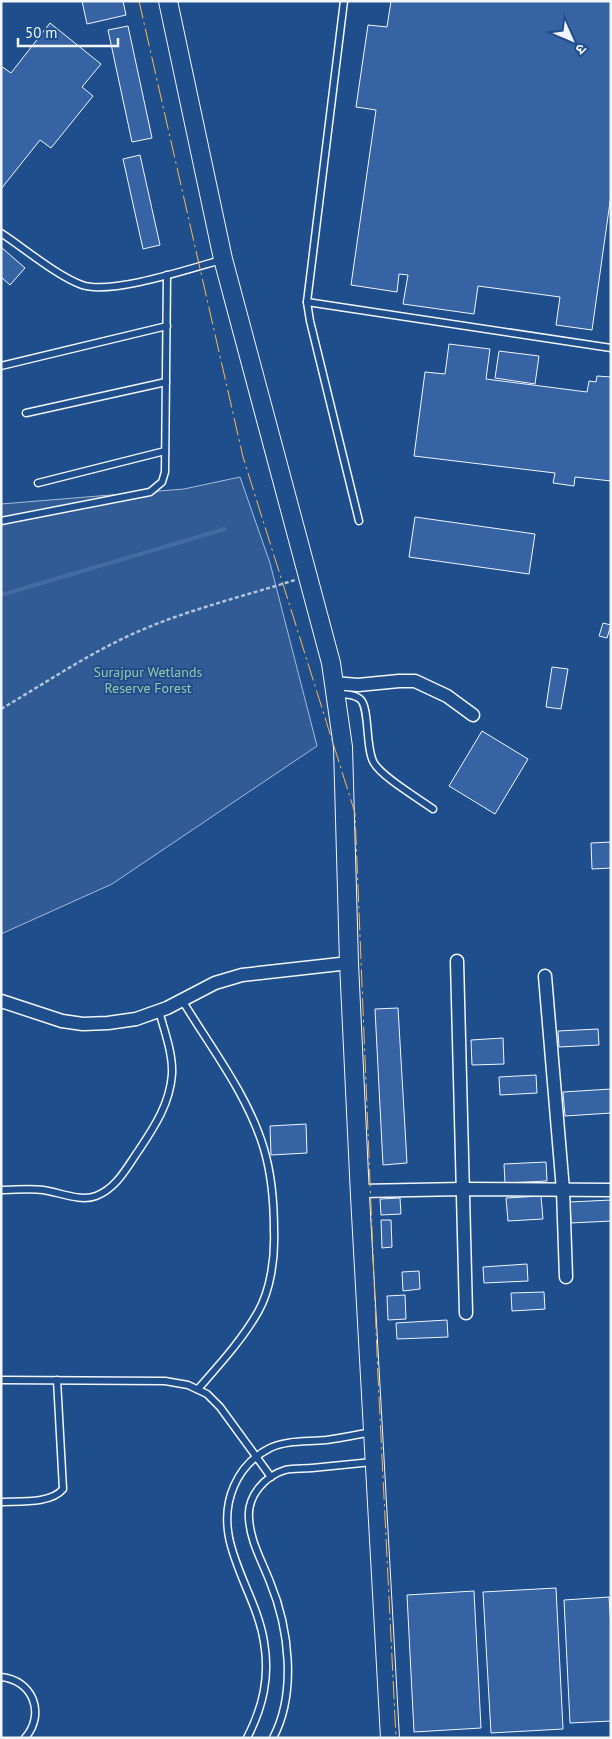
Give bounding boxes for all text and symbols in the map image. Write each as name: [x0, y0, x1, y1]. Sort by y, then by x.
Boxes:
scale bar: [18, 15, 118, 47]
north arrow: [547, 15, 597, 65]
text: 50 m: [25, 23, 58, 42]
text: उ: [571, 40, 590, 59]
park label: Surajpur Wetlands Reserve Forest: [94, 663, 202, 697]

